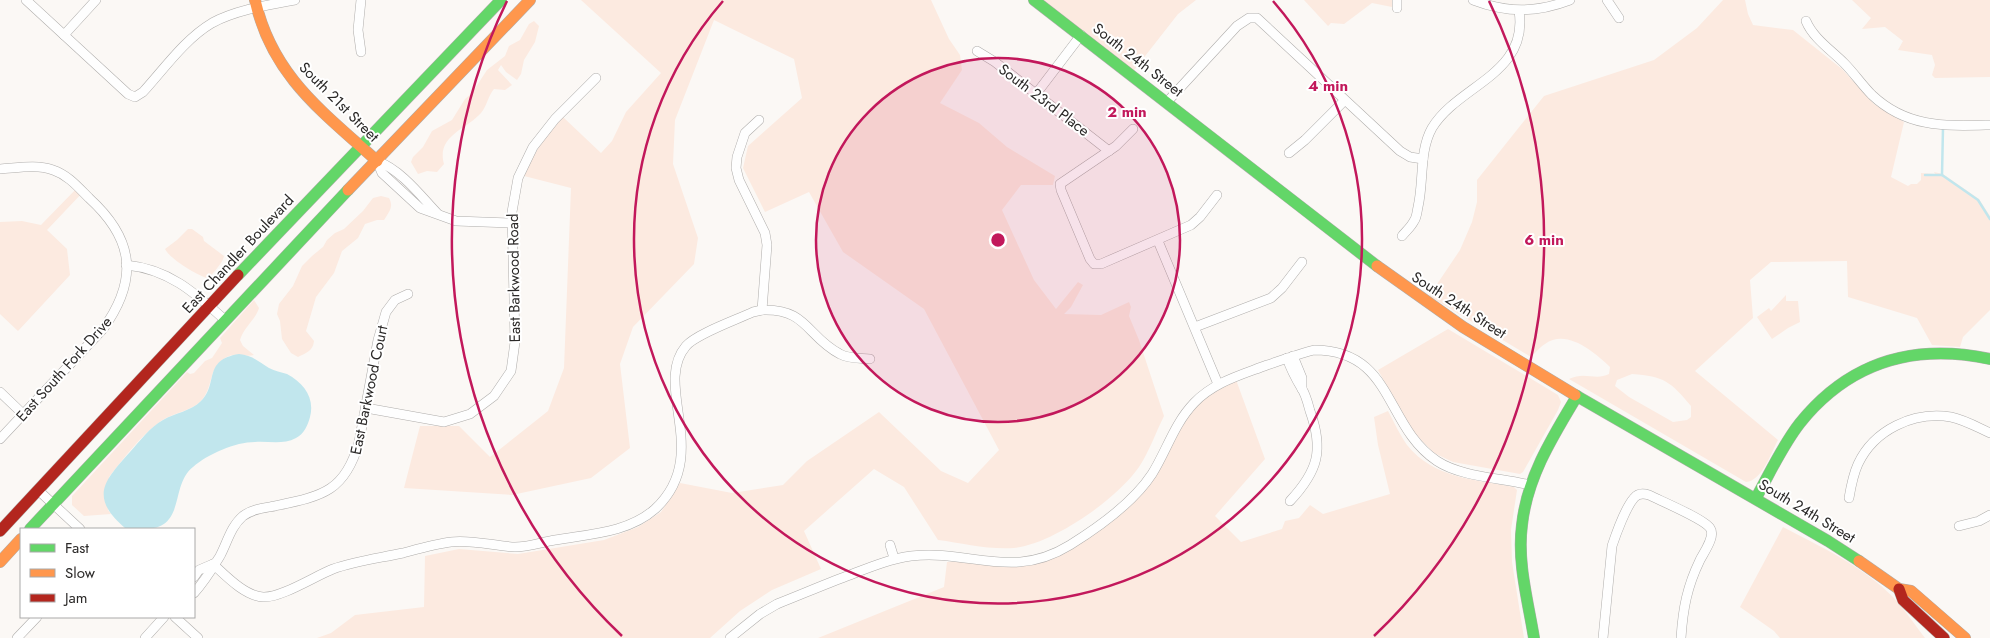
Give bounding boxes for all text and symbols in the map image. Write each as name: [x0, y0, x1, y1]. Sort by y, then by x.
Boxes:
street label: South 24th Street: [1088, 18, 1188, 103]
street label: South 21st Street: [294, 57, 384, 147]
street label: South 23rd Place: [994, 58, 1094, 142]
text: 4 min: [1308, 75, 1348, 97]
text: 2 min: [1107, 101, 1147, 123]
street label: East Chandler Boulevard: [177, 190, 299, 318]
street label: East Barkwood Road: [502, 213, 526, 343]
text: 6 min: [1524, 229, 1564, 251]
centre of rings: [989, 231, 1007, 249]
street label: South 24th Street: [1407, 266, 1511, 344]
street label: East South Fork Drive: [11, 311, 117, 426]
street label: East Barkwood Court: [345, 323, 394, 457]
street label: South 24th Street: [1754, 473, 1860, 549]
legend: [20, 528, 195, 618]
text: Fast: [65, 537, 89, 559]
text: Slow: [65, 562, 96, 584]
text: Jam: [63, 587, 88, 609]

